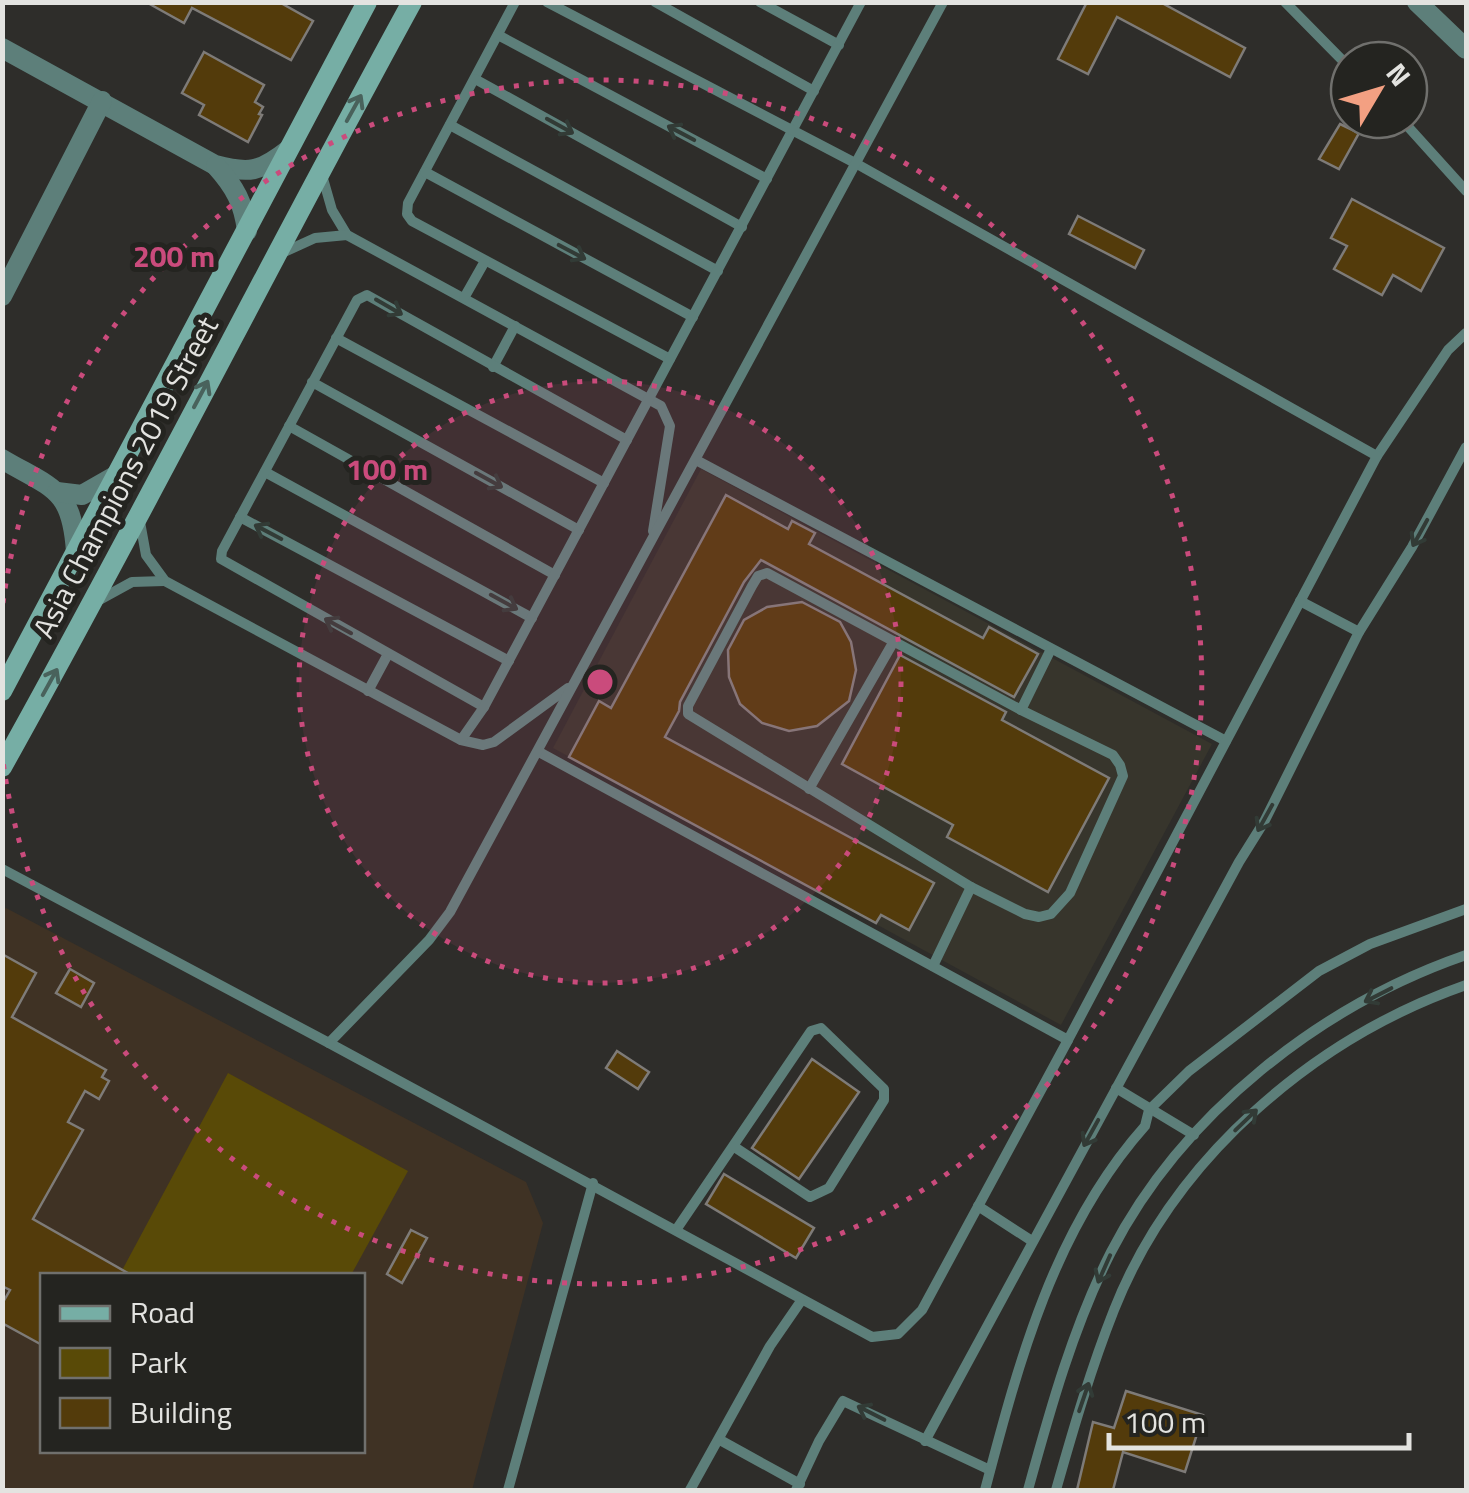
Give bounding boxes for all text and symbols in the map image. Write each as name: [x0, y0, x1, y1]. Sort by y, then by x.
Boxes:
north arrow: [1329, 40, 1429, 140]
text: N: [1376, 53, 1422, 95]
one-way arrow: [345, 93, 365, 123]
one-way arrow: [545, 116, 574, 136]
one-way arrow: [666, 123, 696, 143]
text: 200 m: [133, 233, 215, 279]
one-way arrow: [557, 242, 587, 262]
one-way arrow: [374, 298, 403, 318]
street label: Asia Champions 2019 Street: [21, 307, 230, 646]
one-way arrow: [192, 380, 211, 410]
text: 100 m: [346, 446, 428, 492]
one-way arrow: [474, 471, 503, 491]
one-way arrow: [1409, 517, 1429, 547]
one-way arrow: [254, 522, 284, 542]
one-way arrow: [488, 593, 518, 613]
one-way arrow: [323, 615, 353, 635]
centre of rings: [582, 664, 618, 700]
one-way arrow: [40, 668, 60, 697]
one-way arrow: [1255, 803, 1275, 832]
one-way arrow: [1363, 986, 1393, 1005]
one-way arrow: [1234, 1109, 1258, 1133]
one-way arrow: [1081, 1118, 1101, 1147]
one-way arrow: [1094, 1253, 1112, 1284]
legend: [40, 1273, 365, 1453]
text: Road: [130, 1289, 195, 1335]
text: Park: [130, 1339, 187, 1385]
one-way arrow: [1076, 1383, 1094, 1414]
scale bar: [1109, 1388, 1409, 1450]
text: Building: [130, 1389, 232, 1435]
text: 100 m: [1124, 1399, 1206, 1445]
one-way arrow: [856, 1402, 886, 1422]

